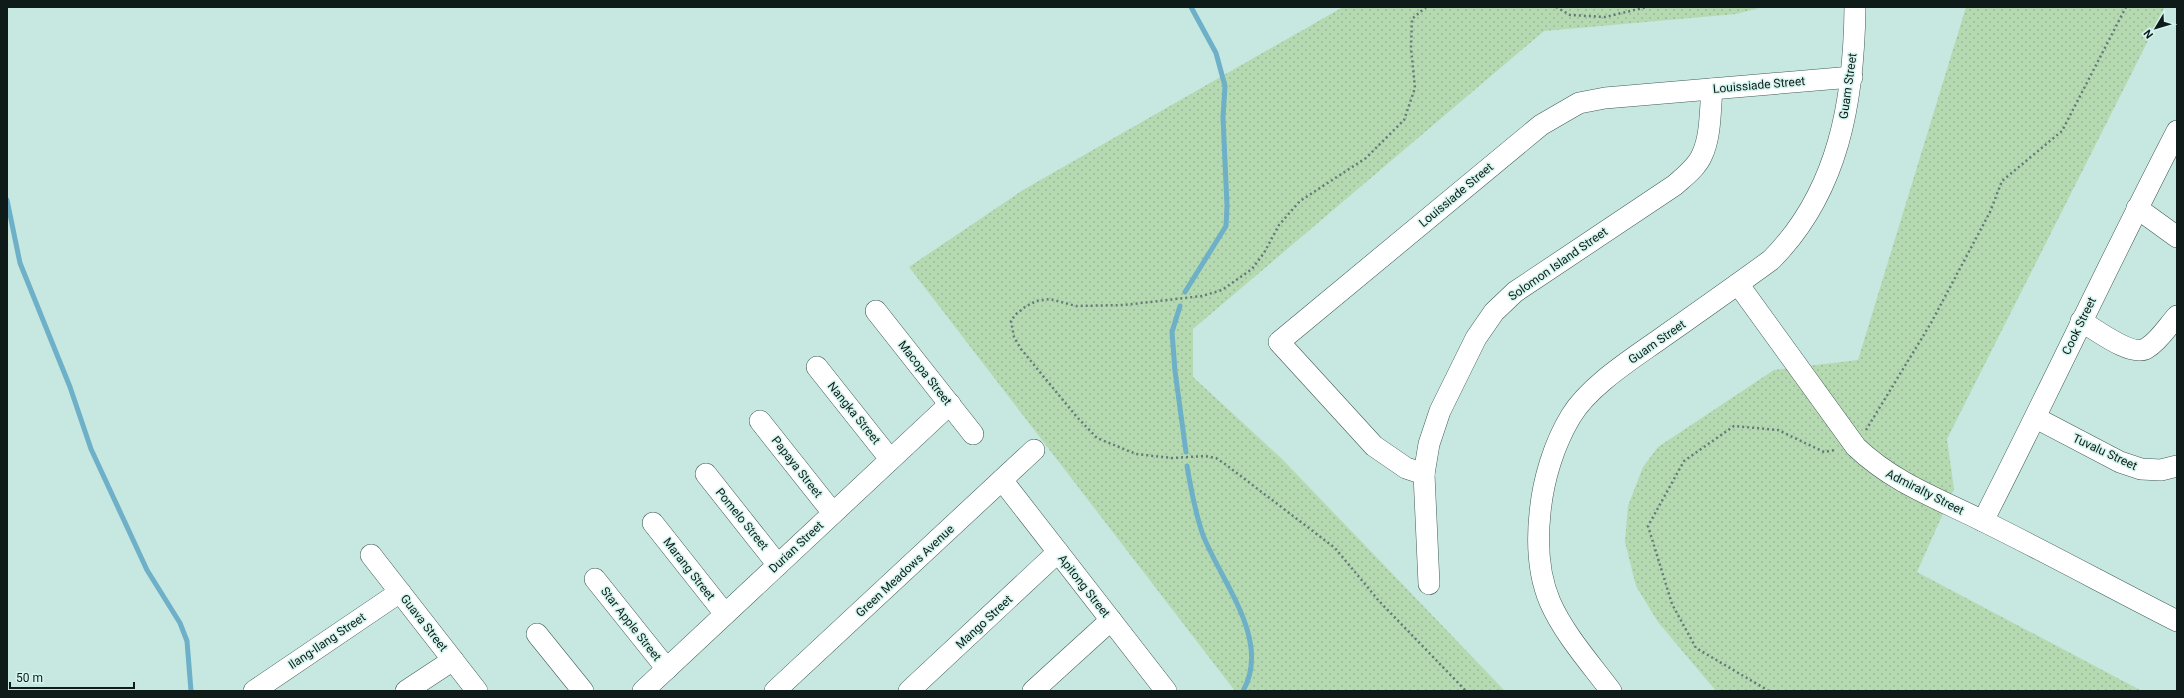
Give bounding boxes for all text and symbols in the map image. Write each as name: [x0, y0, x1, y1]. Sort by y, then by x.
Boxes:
north arrow: [2136, 8, 2176, 48]
text: N: [2141, 27, 2156, 41]
street label: Guam Street: [1836, 52, 1860, 120]
street label: Louissiade Street: [1712, 74, 1806, 96]
street label: Louissiade Street: [1416, 160, 1496, 230]
street label: Solomon Island Street: [1506, 224, 1610, 303]
street label: Cook Street: [2059, 295, 2099, 357]
street label: Guam Street: [1626, 317, 1688, 367]
street label: Macopa Street: [895, 338, 955, 408]
street label: Nangka Street: [825, 379, 883, 447]
street label: Tuvalu Street: [2070, 431, 2140, 473]
street label: Papaya Street: [769, 434, 825, 501]
street label: Admiralty Street: [1884, 466, 1966, 518]
street label: Pomelo Street: [713, 485, 771, 553]
street label: Durian Street: [766, 518, 826, 576]
street label: Green Meadows Avenue: [853, 522, 957, 620]
street label: Marang Street: [660, 535, 718, 603]
street label: Apitong Street: [1055, 552, 1113, 620]
street label: Star Apple Street: [598, 584, 664, 664]
street label: Guava Street: [398, 592, 451, 654]
street label: Mango Street: [953, 592, 1015, 652]
street label: Ilang-Ilang Street: [286, 610, 368, 672]
scale bar: [10, 664, 134, 690]
text: 50 m: [16, 671, 43, 685]

